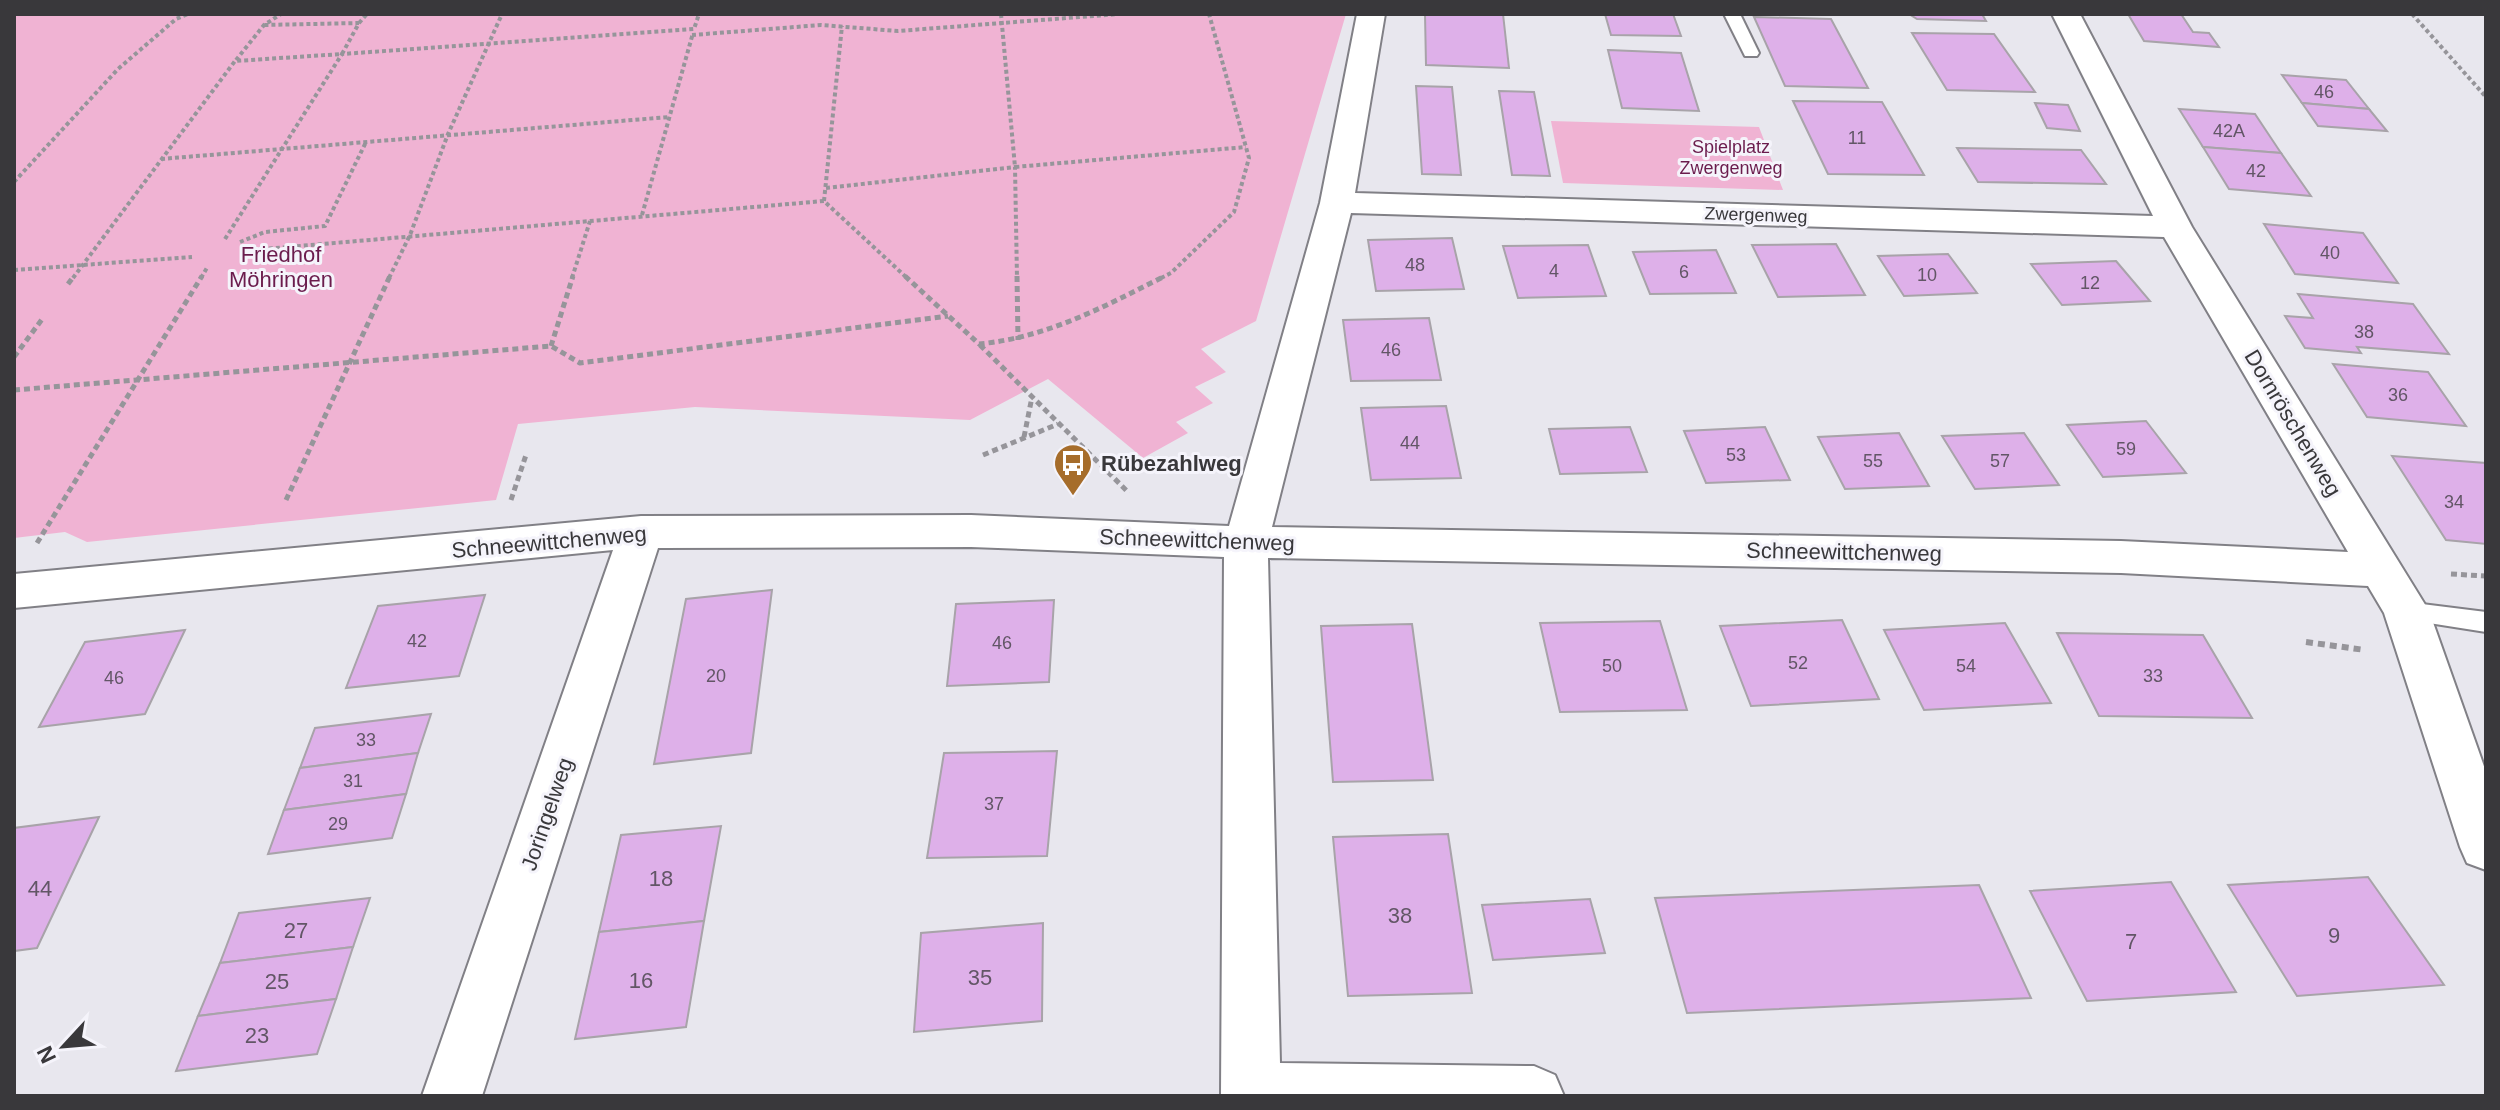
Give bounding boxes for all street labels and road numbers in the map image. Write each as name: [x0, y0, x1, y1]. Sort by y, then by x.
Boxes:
street label: Zwergenweg: [1704, 203, 1808, 227]
street label: Dornröschenweg: [2239, 345, 2347, 501]
street label: Schneewittchenweg: [450, 521, 648, 563]
street label: Schneewittchenweg: [1099, 524, 1295, 556]
street label: Schneewittchenweg: [1746, 538, 1942, 566]
street label: Joringelweg: [516, 754, 578, 874]

